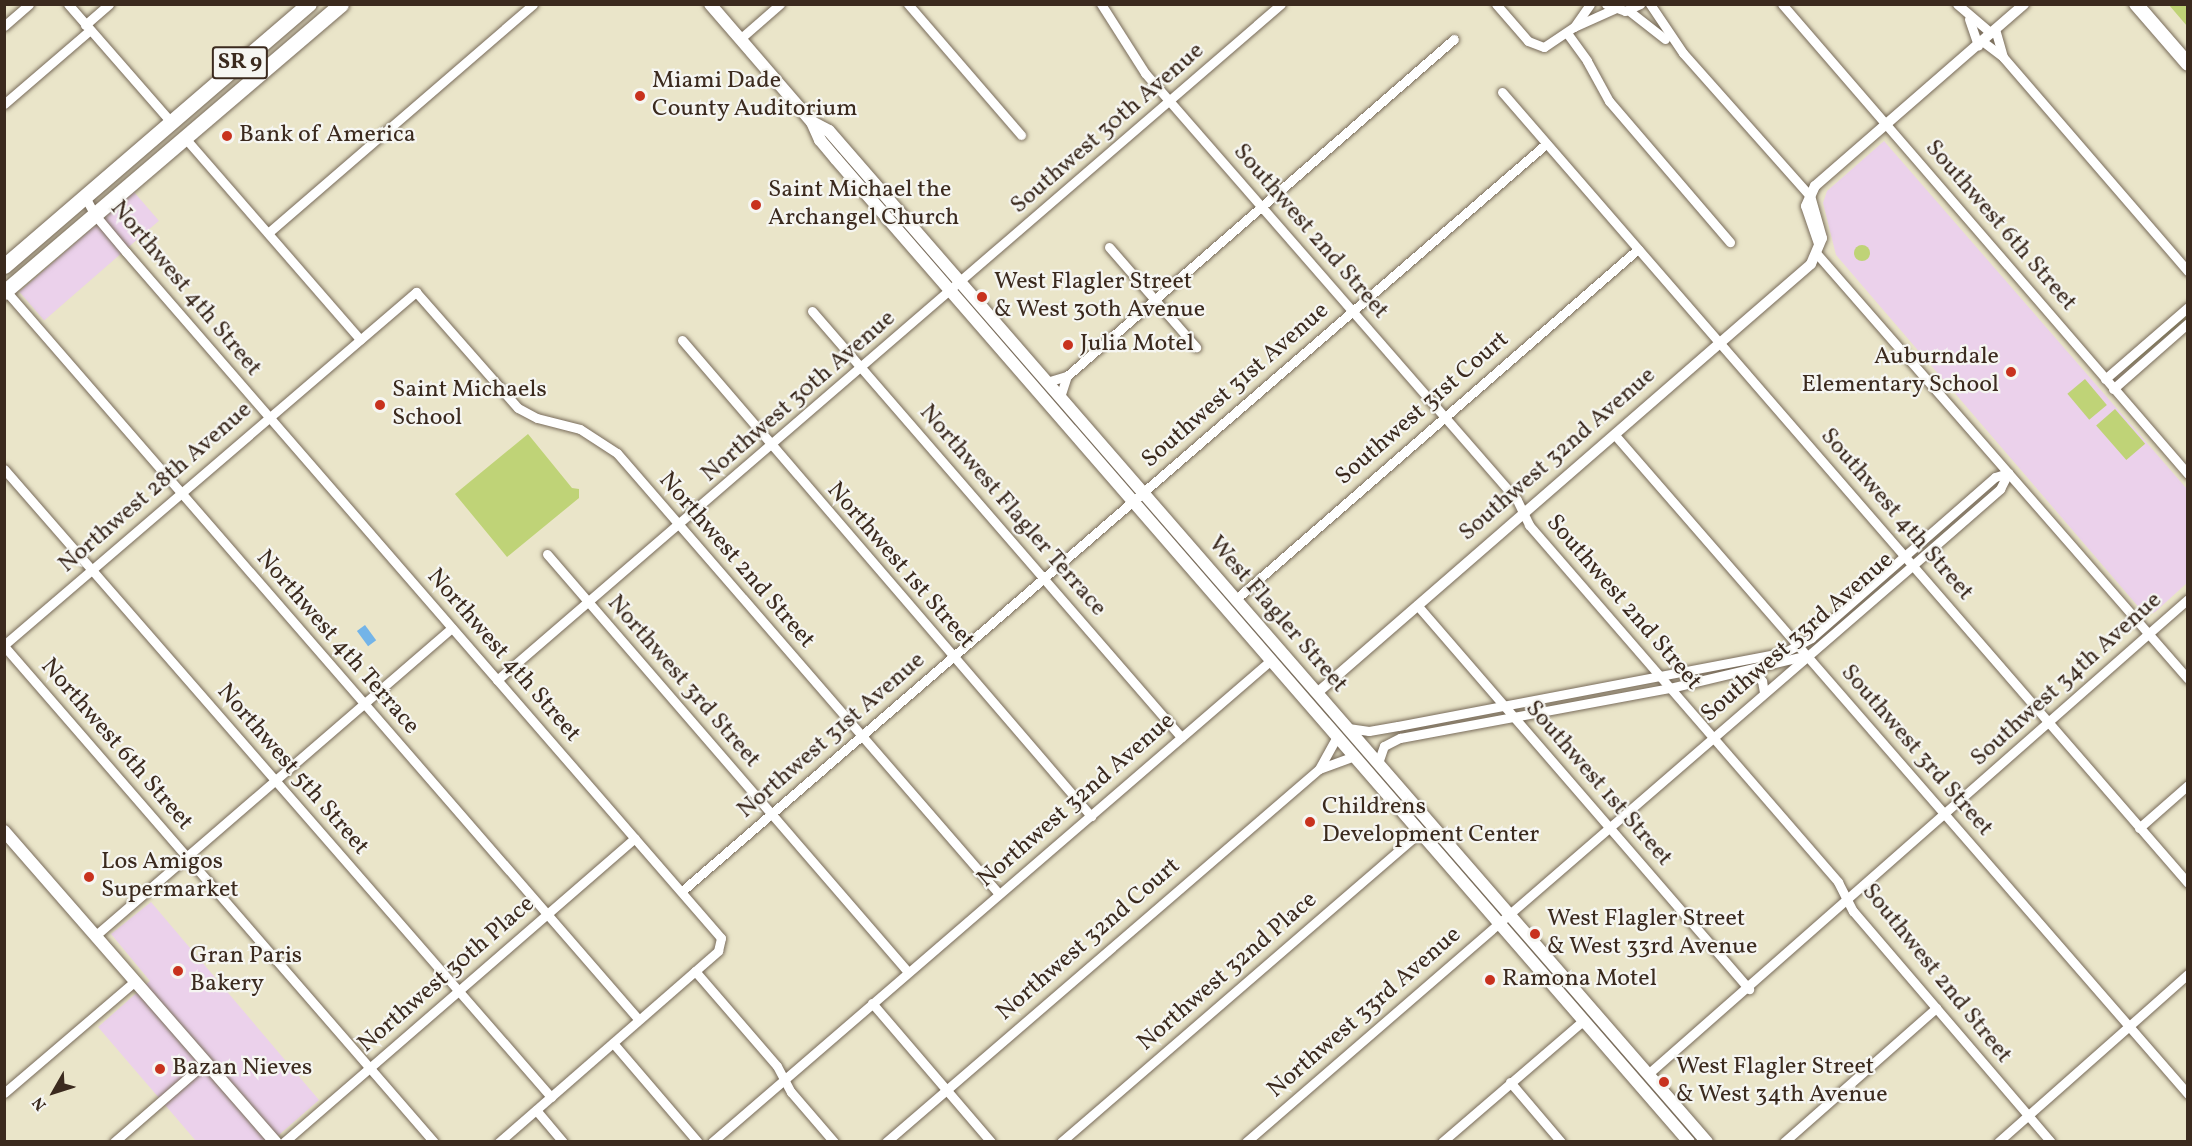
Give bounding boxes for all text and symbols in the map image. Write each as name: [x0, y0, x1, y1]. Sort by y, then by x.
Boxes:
street label: Southwest 30th Avenue: [1005, 37, 1211, 221]
road number: SR 9: [212, 44, 268, 82]
place label: Miami Dade County Auditorium: [652, 68, 858, 124]
marker: Miami Dade County Auditorium: [633, 89, 647, 103]
place label: Bank of America: [239, 122, 413, 150]
marker: Bank of America: [220, 129, 234, 143]
street label: Southwest 6th Street: [1918, 135, 2082, 317]
street label: Southwest 2nd Street: [1226, 138, 1394, 326]
place label: Saint Michael the Archangel Church: [768, 177, 959, 233]
street label: Northwest 4th Street: [103, 195, 267, 383]
marker: Saint Michael the Archangel Church: [749, 198, 763, 212]
place label: West Flagler Street & West 30th Avenue: [994, 269, 1206, 325]
marker: West Flagler Street & West 30th Avenue: [975, 290, 989, 304]
street label: Southwest 31st Avenue: [1137, 297, 1335, 475]
street label: Northwest 30th Avenue: [696, 305, 902, 489]
street label: Southwest 31st Court: [1330, 326, 1516, 492]
place label: Julia Motel: [1080, 331, 1194, 359]
marker: Julia Motel: [1061, 338, 1075, 352]
place label: Auburndale Elementary School: [1801, 344, 1999, 400]
street label: Southwest 32nd Avenue: [1454, 362, 1662, 548]
marker: Auburndale Elementary School: [2004, 365, 2018, 379]
place label: Saint Michaels School: [392, 377, 547, 433]
street label: Northwest 28th Avenue: [53, 396, 259, 580]
marker: Saint Michaels School: [373, 398, 387, 412]
street label: Northwest Flagler Terrace: [912, 399, 1112, 623]
street label: Southwest 4th Street: [1813, 423, 1979, 607]
street label: Northwest 2nd Street: [652, 467, 820, 655]
street label: Northwest 1st Street: [820, 477, 980, 655]
street label: Southwest 2nd Street: [1539, 509, 1707, 697]
street label: West Flagler Street: [1201, 531, 1353, 699]
street label: Northwest 4th Terrace: [249, 545, 425, 741]
street label: Southwest 33rd Avenue: [1696, 546, 1900, 730]
street label: Northwest 4th Street: [420, 563, 586, 749]
street label: Southwest 34th Avenue: [1966, 587, 2168, 773]
street label: Northwest 3rd Street: [600, 590, 766, 774]
street label: Northwest 31st Avenue: [732, 647, 932, 825]
street label: Northwest 6th Street: [34, 653, 198, 837]
street label: Southwest 3rd Street: [1834, 659, 1998, 843]
street label: Northwest 5th Street: [210, 678, 374, 862]
street label: Southwest 1st Street: [1518, 695, 1678, 873]
street label: Northwest 32nd Avenue: [972, 707, 1182, 895]
place label: Childrens Development Center: [1322, 794, 1539, 850]
marker: Childrens Development Center: [1303, 815, 1317, 829]
place label: Los Amigos Supermarket: [101, 849, 239, 905]
street label: Northwest 32nd Court: [991, 852, 1187, 1028]
marker: Los Amigos Supermarket: [82, 870, 96, 884]
street label: Southwest 2nd Street: [1855, 878, 2017, 1070]
street label: Northwest 32nd Place: [1132, 886, 1324, 1058]
street label: Northwest 30th Place: [353, 890, 541, 1060]
place label: West Flagler Street & West 33rd Avenue: [1547, 906, 1758, 962]
street label: Northwest 33rd Avenue: [1262, 921, 1468, 1105]
marker: West Flagler Street & West 33rd Avenue: [1528, 927, 1542, 941]
place label: Gran Paris Bakery: [190, 943, 302, 999]
marker: Gran Paris Bakery: [171, 964, 185, 978]
place label: Ramona Motel: [1502, 966, 1657, 994]
marker: Ramona Motel: [1483, 973, 1497, 987]
place label: West Flagler Street & West 34th Avenue: [1676, 1054, 1888, 1110]
place label: Bazan Nieves: [172, 1055, 312, 1083]
north arrow: [24, 1062, 84, 1122]
marker: Bazan Nieves: [153, 1062, 167, 1076]
marker: West Flagler Street & West 34th Avenue: [1657, 1075, 1671, 1089]
text: N: [28, 1092, 52, 1115]

